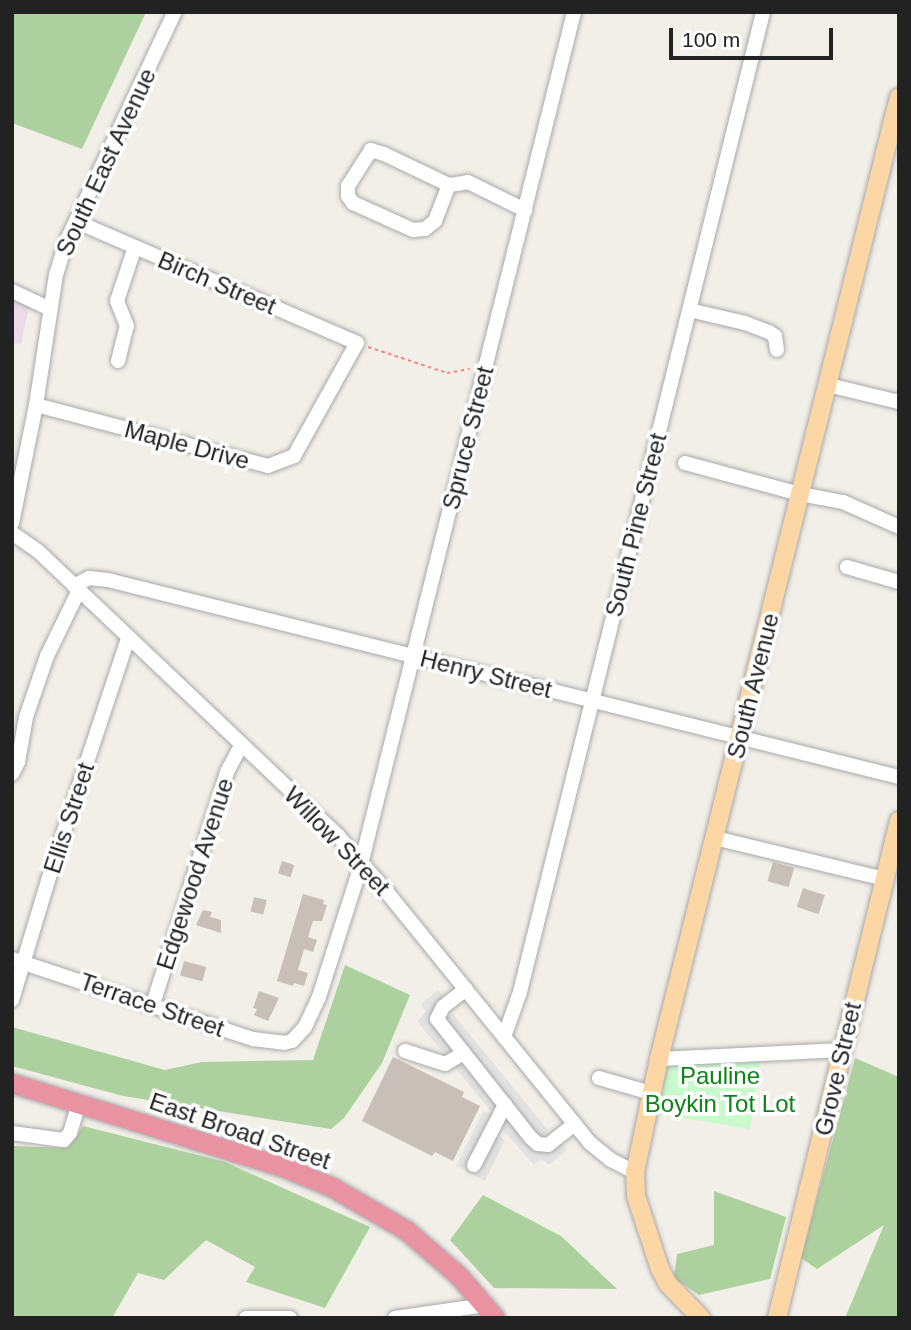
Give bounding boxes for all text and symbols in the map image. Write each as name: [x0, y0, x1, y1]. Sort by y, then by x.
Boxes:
scale bar: [673, 14, 838, 58]
text: 100 m: [682, 28, 740, 51]
street label: South East Avenue: [50, 63, 162, 261]
street label: Birch Street: [154, 245, 280, 321]
street label: Spruce Street: [436, 363, 500, 513]
street label: Maple Drive: [121, 415, 253, 475]
street label: South Pine Street: [599, 430, 673, 620]
street label: South Avenue: [721, 610, 785, 762]
street label: Henry Street: [417, 644, 555, 704]
street label: Ellis Street: [38, 759, 100, 877]
street label: Edgewood Avenue: [150, 774, 240, 974]
street label: Willow Street: [278, 781, 396, 901]
street label: Terrace Street: [76, 967, 228, 1043]
street label: Grove Street: [809, 999, 867, 1139]
park label: Pauline Boykin Tot Lot: [645, 1062, 795, 1118]
street label: East Broad Street: [146, 1087, 334, 1175]

